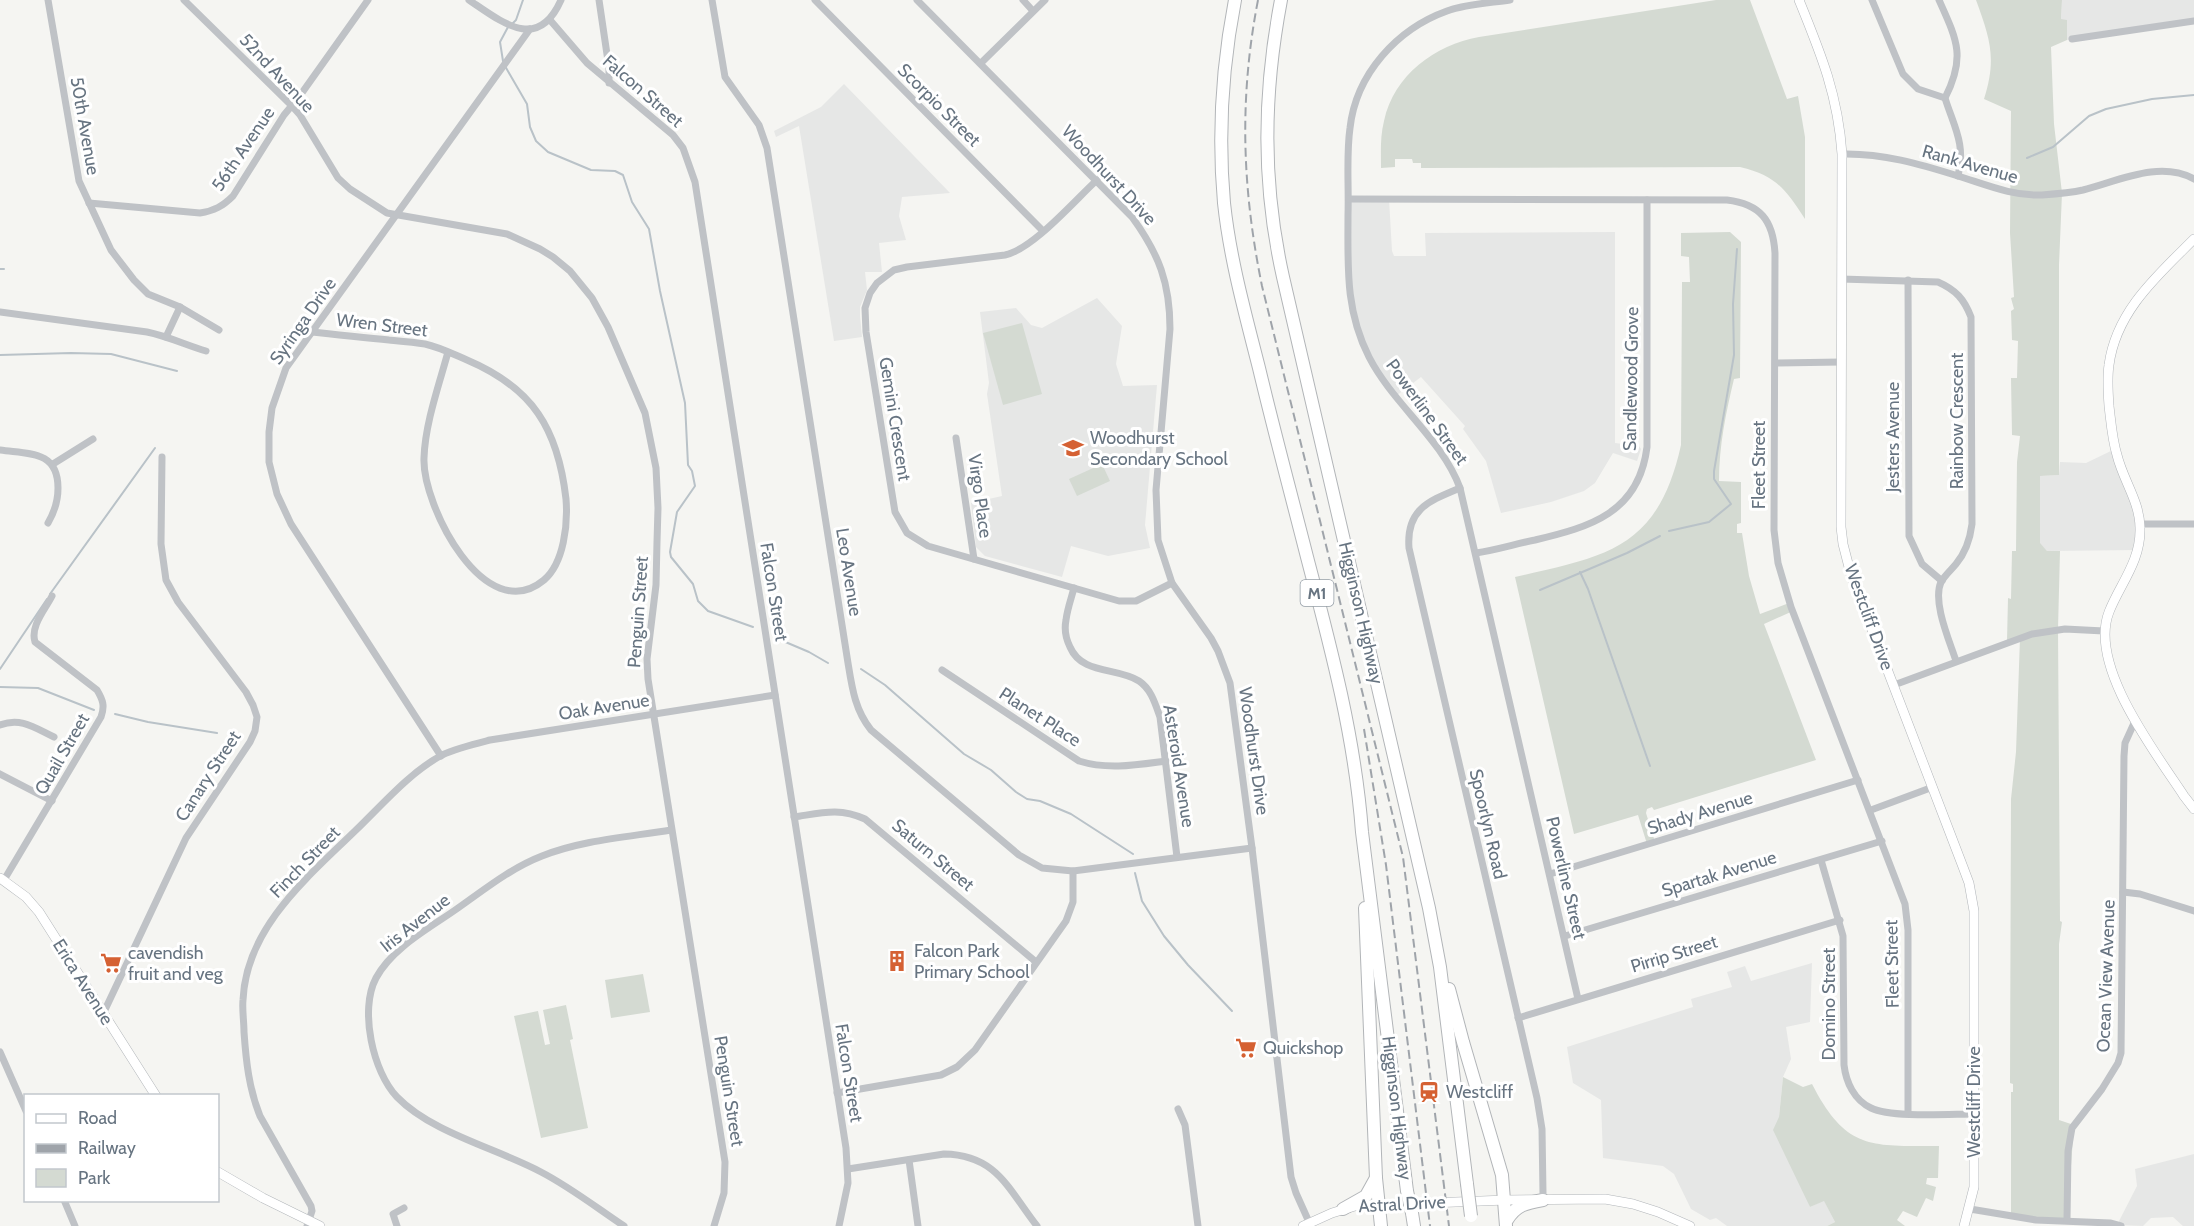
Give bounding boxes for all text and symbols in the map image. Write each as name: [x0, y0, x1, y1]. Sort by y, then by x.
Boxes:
street label: 52nd Avenue: [235, 29, 319, 117]
street label: Falcon Street: [598, 50, 688, 132]
street label: Scorpio Street: [893, 59, 985, 151]
street label: 50th Avenue: [66, 75, 104, 177]
street label: 56th Avenue: [207, 103, 279, 195]
street label: Woodhurst Drive: [1057, 120, 1161, 230]
street label: Rank Avenue: [1920, 140, 2020, 188]
street label: Syringa Drive: [265, 273, 341, 369]
street label: Sandlewood Grove: [1619, 307, 1643, 451]
street label: Wren Street: [335, 309, 429, 341]
street label: Rainbow Crescent: [1946, 353, 1968, 489]
street label: Powerline Street: [1381, 355, 1473, 469]
street label: Gemini Crescent: [874, 356, 916, 482]
street label: Jesters Avenue: [1882, 382, 1904, 493]
street label: Fleet Street: [1748, 421, 1770, 509]
place label: Woodhurst Secondary School: [1090, 427, 1228, 470]
school or university icon: Woodhurst Secondary School: [1061, 436, 1085, 460]
street label: Virgo Place: [963, 453, 997, 539]
street label: Leo Avenue: [831, 526, 867, 618]
street label: Higginson Highway: [1334, 540, 1388, 686]
street label: Falcon Street: [755, 541, 793, 643]
street label: Penguin Street: [623, 555, 653, 669]
street label: Westcliff Drive: [1840, 561, 1898, 673]
road number: M1: [1300, 580, 1334, 606]
street label: Planet Place: [995, 682, 1085, 752]
street label: Woodhurst Drive: [1234, 686, 1274, 816]
street label: Oak Avenue: [557, 689, 651, 725]
street label: Asteroid Avenue: [1158, 703, 1200, 829]
street label: Quail Street: [30, 709, 94, 799]
street label: Canary Street: [171, 727, 245, 825]
street label: Spoorlyn Road: [1465, 767, 1511, 881]
street label: Shady Avenue: [1645, 787, 1755, 839]
street label: Saturn Street: [887, 814, 979, 896]
street label: Powerline Street: [1541, 814, 1591, 942]
street label: Finch Street: [265, 821, 345, 903]
street label: Spartak Avenue: [1659, 846, 1779, 902]
street label: Iris Avenue: [376, 889, 454, 957]
street label: Ocean View Avenue: [2092, 899, 2120, 1053]
street label: Fleet Street: [1880, 920, 1904, 1008]
street label: Pirrip Street: [1628, 930, 1720, 978]
street label: Erica Avenue: [48, 935, 118, 1029]
place label: Falcon Park Primary School: [914, 940, 1030, 983]
place label: cavendish fruit and veg: [128, 942, 224, 985]
street label: Domino Street: [1818, 948, 1840, 1060]
building icon: Falcon Park Primary School: [885, 949, 909, 973]
supermarket icon: cavendish fruit and veg: [99, 951, 123, 975]
street label: Falcon Street: [830, 1022, 868, 1124]
street label: Penguin Street: [709, 1034, 749, 1148]
street label: Higginson Highway: [1377, 1035, 1417, 1181]
supermarket icon: Quickshop: [1234, 1036, 1258, 1060]
place label: Quickshop: [1263, 1037, 1343, 1059]
street label: Westcliff Drive: [1963, 1046, 1985, 1158]
station icon: Westcliff: [1417, 1080, 1441, 1104]
place label: Westcliff: [1446, 1081, 1513, 1103]
legend: [24, 1094, 219, 1202]
text: Road: [78, 1107, 117, 1129]
text: Railway: [78, 1137, 136, 1159]
text: Park: [78, 1167, 111, 1189]
street label: Astral Drive: [1358, 1191, 1446, 1217]

